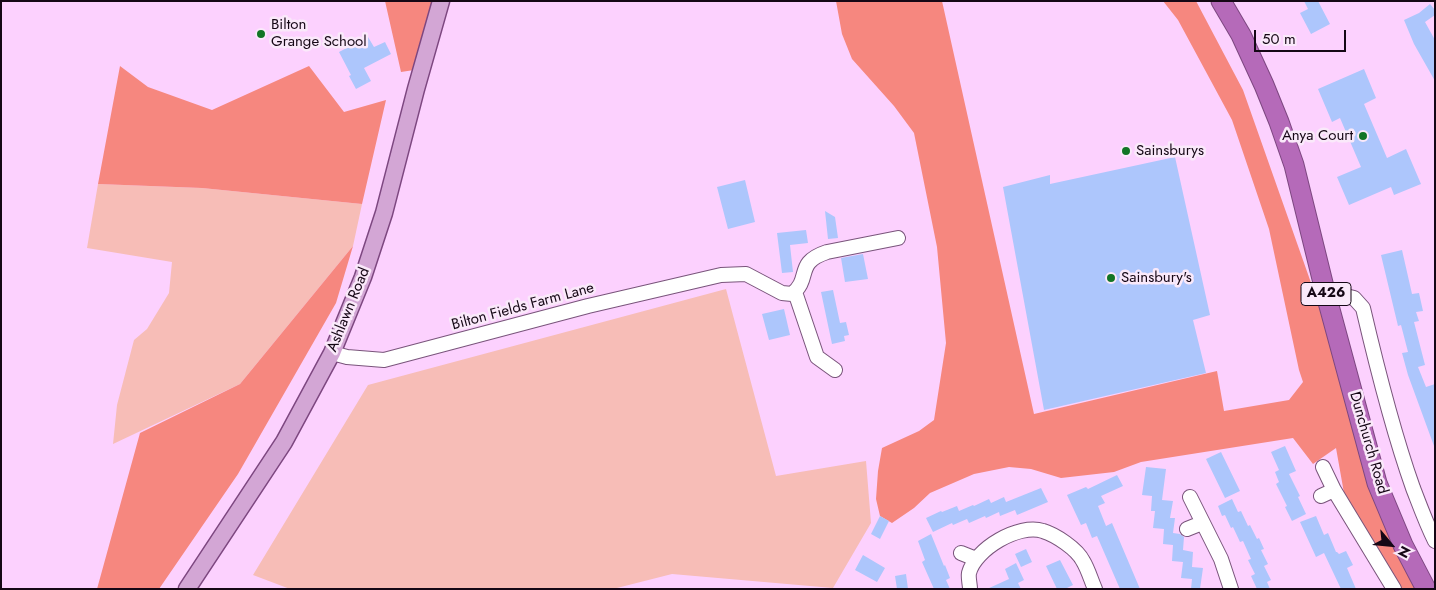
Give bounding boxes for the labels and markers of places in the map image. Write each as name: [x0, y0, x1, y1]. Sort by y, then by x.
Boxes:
place label: Bilton Grange School: [271, 16, 367, 51]
marker: Bilton Grange School: [255, 28, 267, 40]
place label: Anya Court: [1282, 127, 1353, 145]
marker: Anya Court: [1357, 130, 1369, 142]
place label: Sainsburys: [1136, 142, 1204, 160]
marker: Sainsburys: [1120, 145, 1132, 157]
place label: Sainsbury's: [1121, 269, 1192, 287]
marker: Sainsbury's: [1105, 272, 1117, 284]

